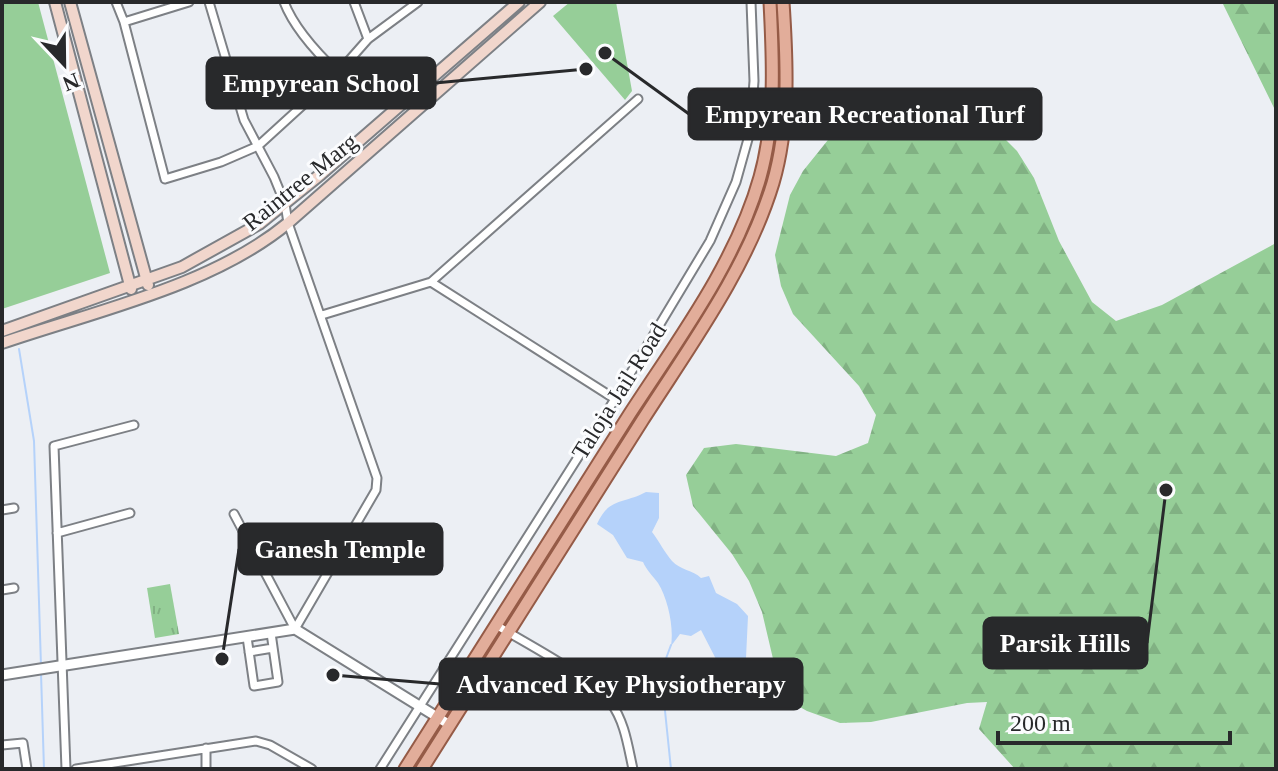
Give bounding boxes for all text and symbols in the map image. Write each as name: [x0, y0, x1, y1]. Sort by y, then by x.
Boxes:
north arrow: [24, 24, 104, 104]
callout: Empyrean School: [207, 58, 435, 108]
text: N: [59, 68, 83, 97]
text: Empyrean School: [223, 69, 419, 98]
callout: Empyrean Recreational Turf: [689, 89, 1041, 139]
text: Empyrean Recreational Turf: [705, 100, 1025, 129]
street label: Raintree Marg: [238, 128, 362, 236]
street label: Taloja Jail Road: [567, 318, 671, 464]
callout: Ganesh Temple: [239, 524, 442, 574]
text: Ganesh Temple: [254, 535, 426, 564]
callout: Parsik Hills: [984, 618, 1147, 668]
text: Parsik Hills: [1000, 629, 1130, 658]
callout: Advanced Key Physiotherapy: [440, 659, 802, 709]
text: Advanced Key Physiotherapy: [456, 670, 786, 699]
scale bar: [998, 695, 1230, 745]
text: 200 m: [1010, 710, 1071, 736]

